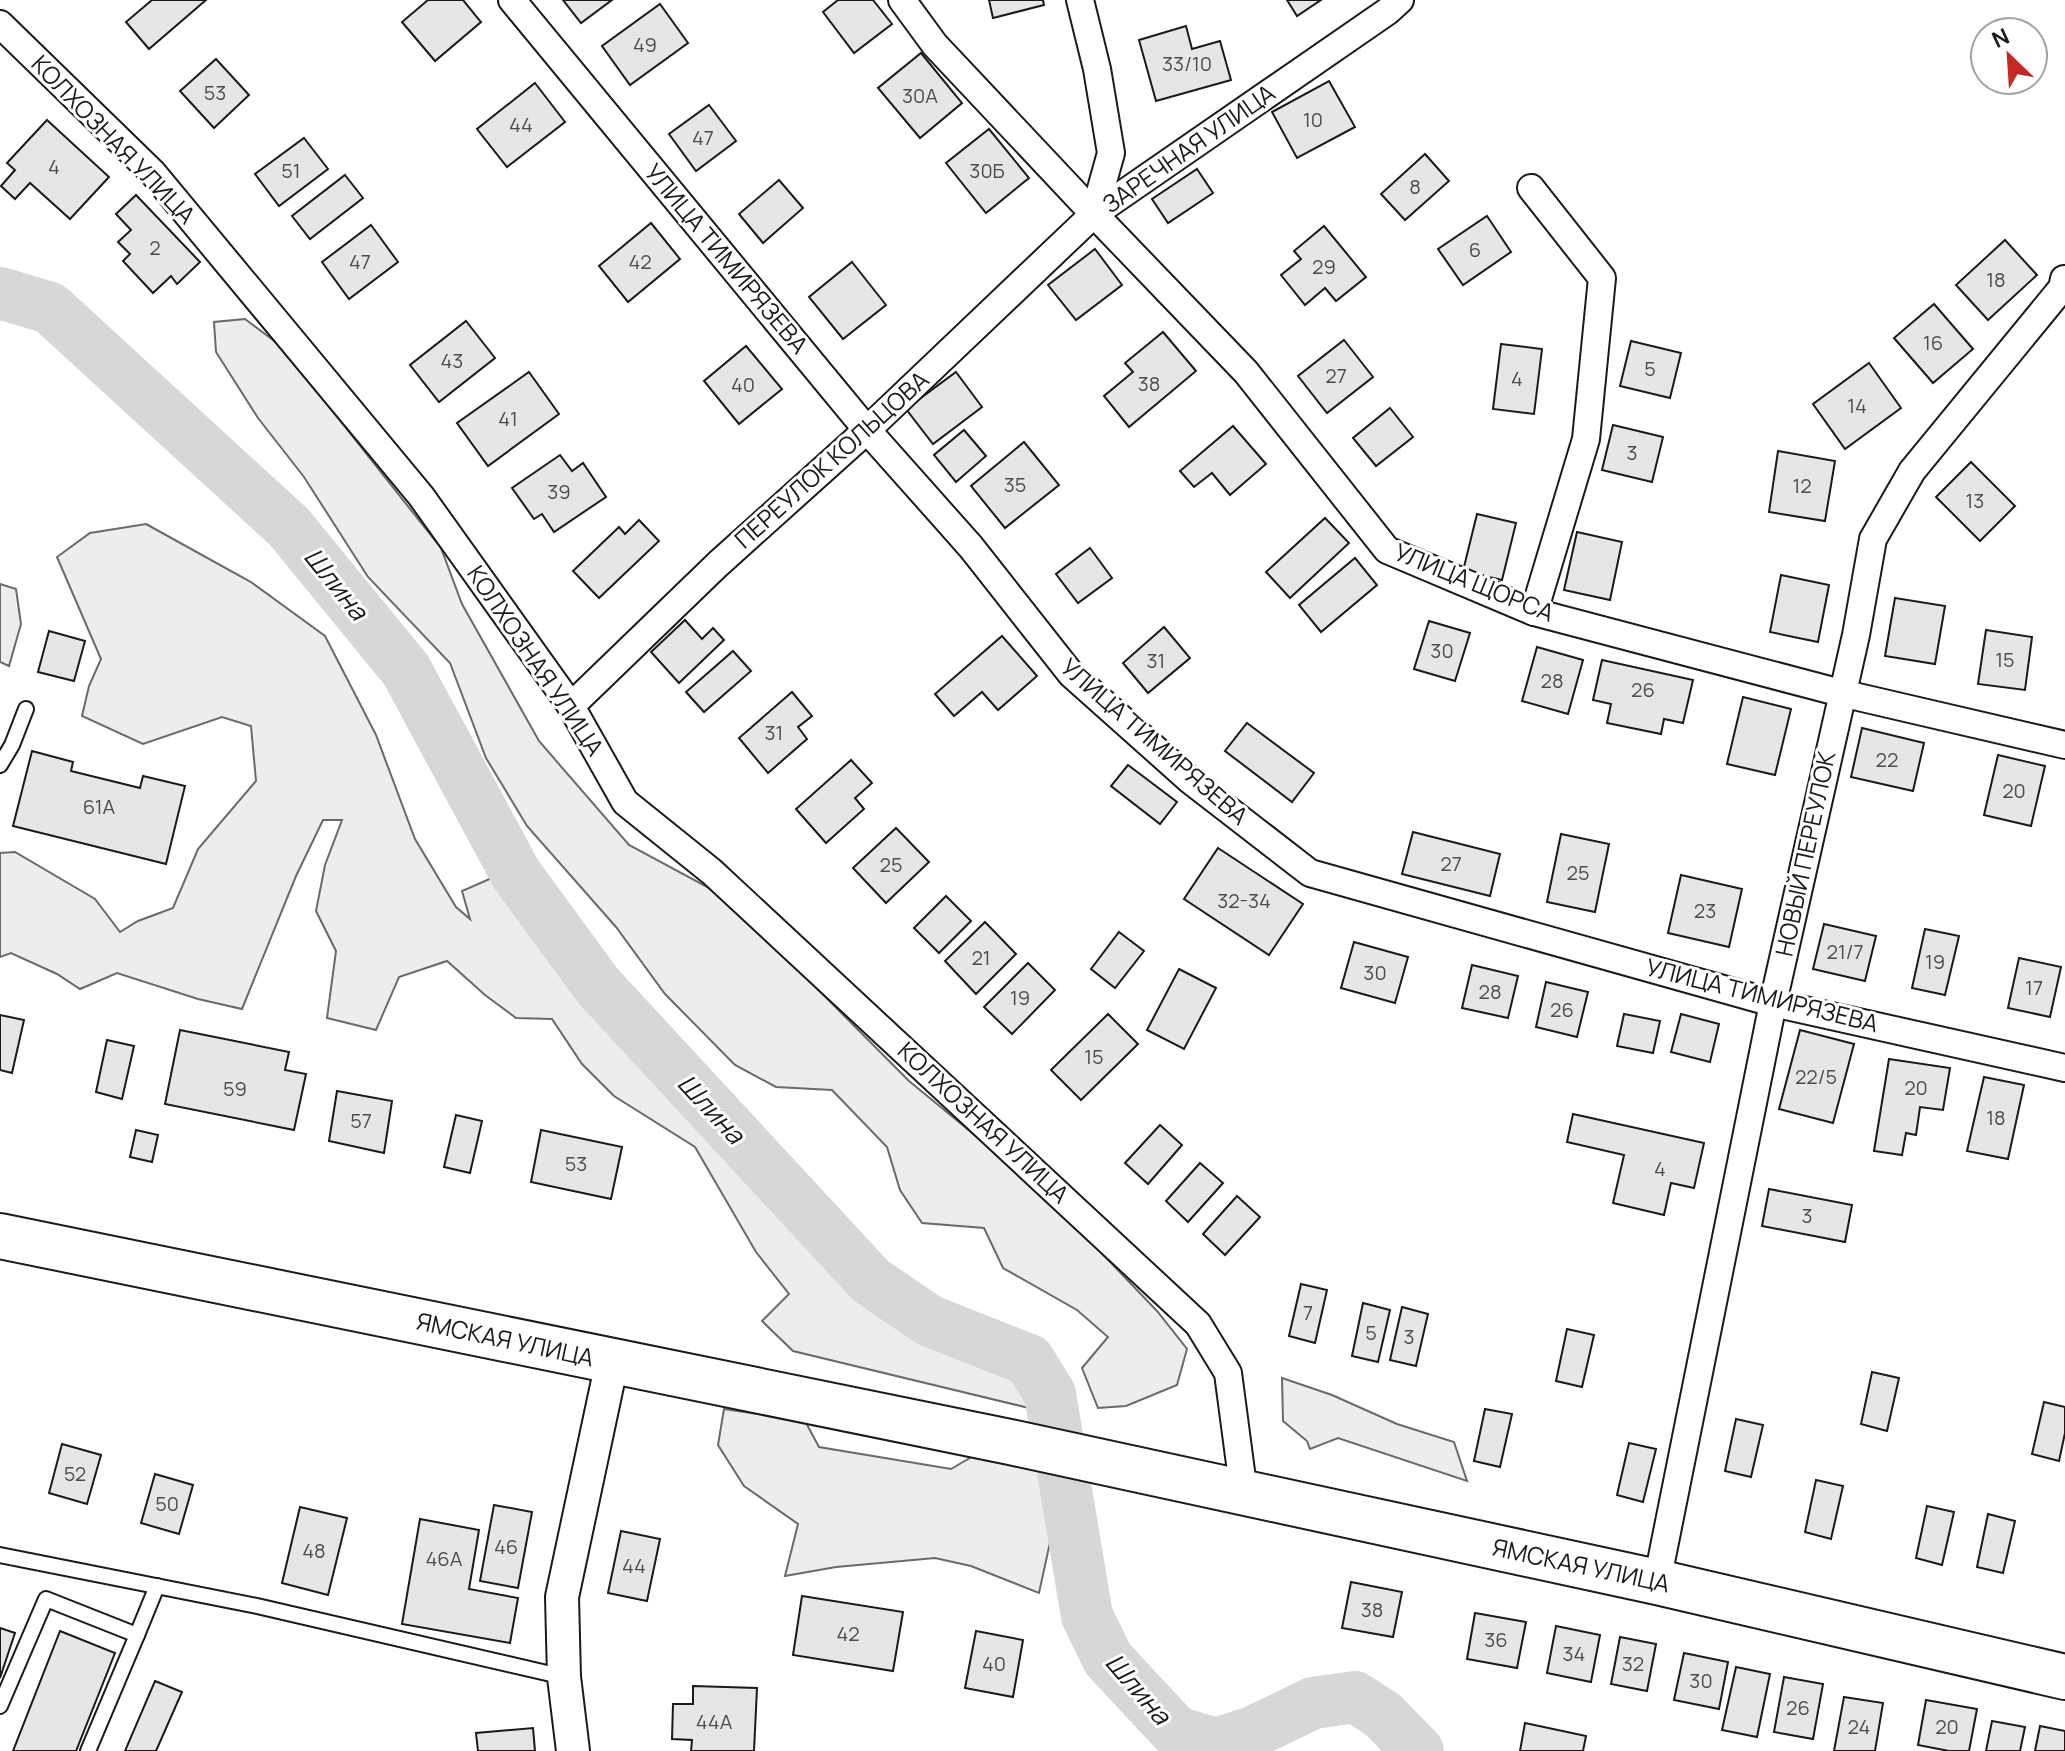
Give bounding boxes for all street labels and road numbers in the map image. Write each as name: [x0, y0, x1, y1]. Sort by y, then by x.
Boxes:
street label: КОЛХОЗНАЯ УЛИЦА: [25, 47, 203, 231]
street label: ЗАРЕЧНАЯ УЛИЦА: [1095, 76, 1281, 220]
street label: УЛИЦА ТИМИРЯЗЕВА: [638, 156, 816, 360]
street label: ПЕРЕУЛОК КОЛЬЦОВА: [727, 363, 935, 555]
street label: УЛИЦА ЩОРСА: [1390, 535, 1559, 629]
street label: КОЛХОЗНАЯ УЛИЦА: [460, 558, 612, 762]
street label: УЛИЦА ТИМИРЯЗЕВА: [1054, 650, 1256, 832]
street label: НОВЫЙ ПЕРЕУЛОК: [1767, 747, 1843, 959]
street label: УЛИЦА ТИМИРЯЗЕВА: [1643, 950, 1882, 1039]
street label: КОЛХОЗНАЯ УЛИЦА: [891, 1034, 1077, 1210]
street label: ЯМСКАЯ УЛИЦА: [413, 1304, 597, 1373]
street label: ЯМСКАЯ УЛИЦА: [1489, 1530, 1673, 1599]

